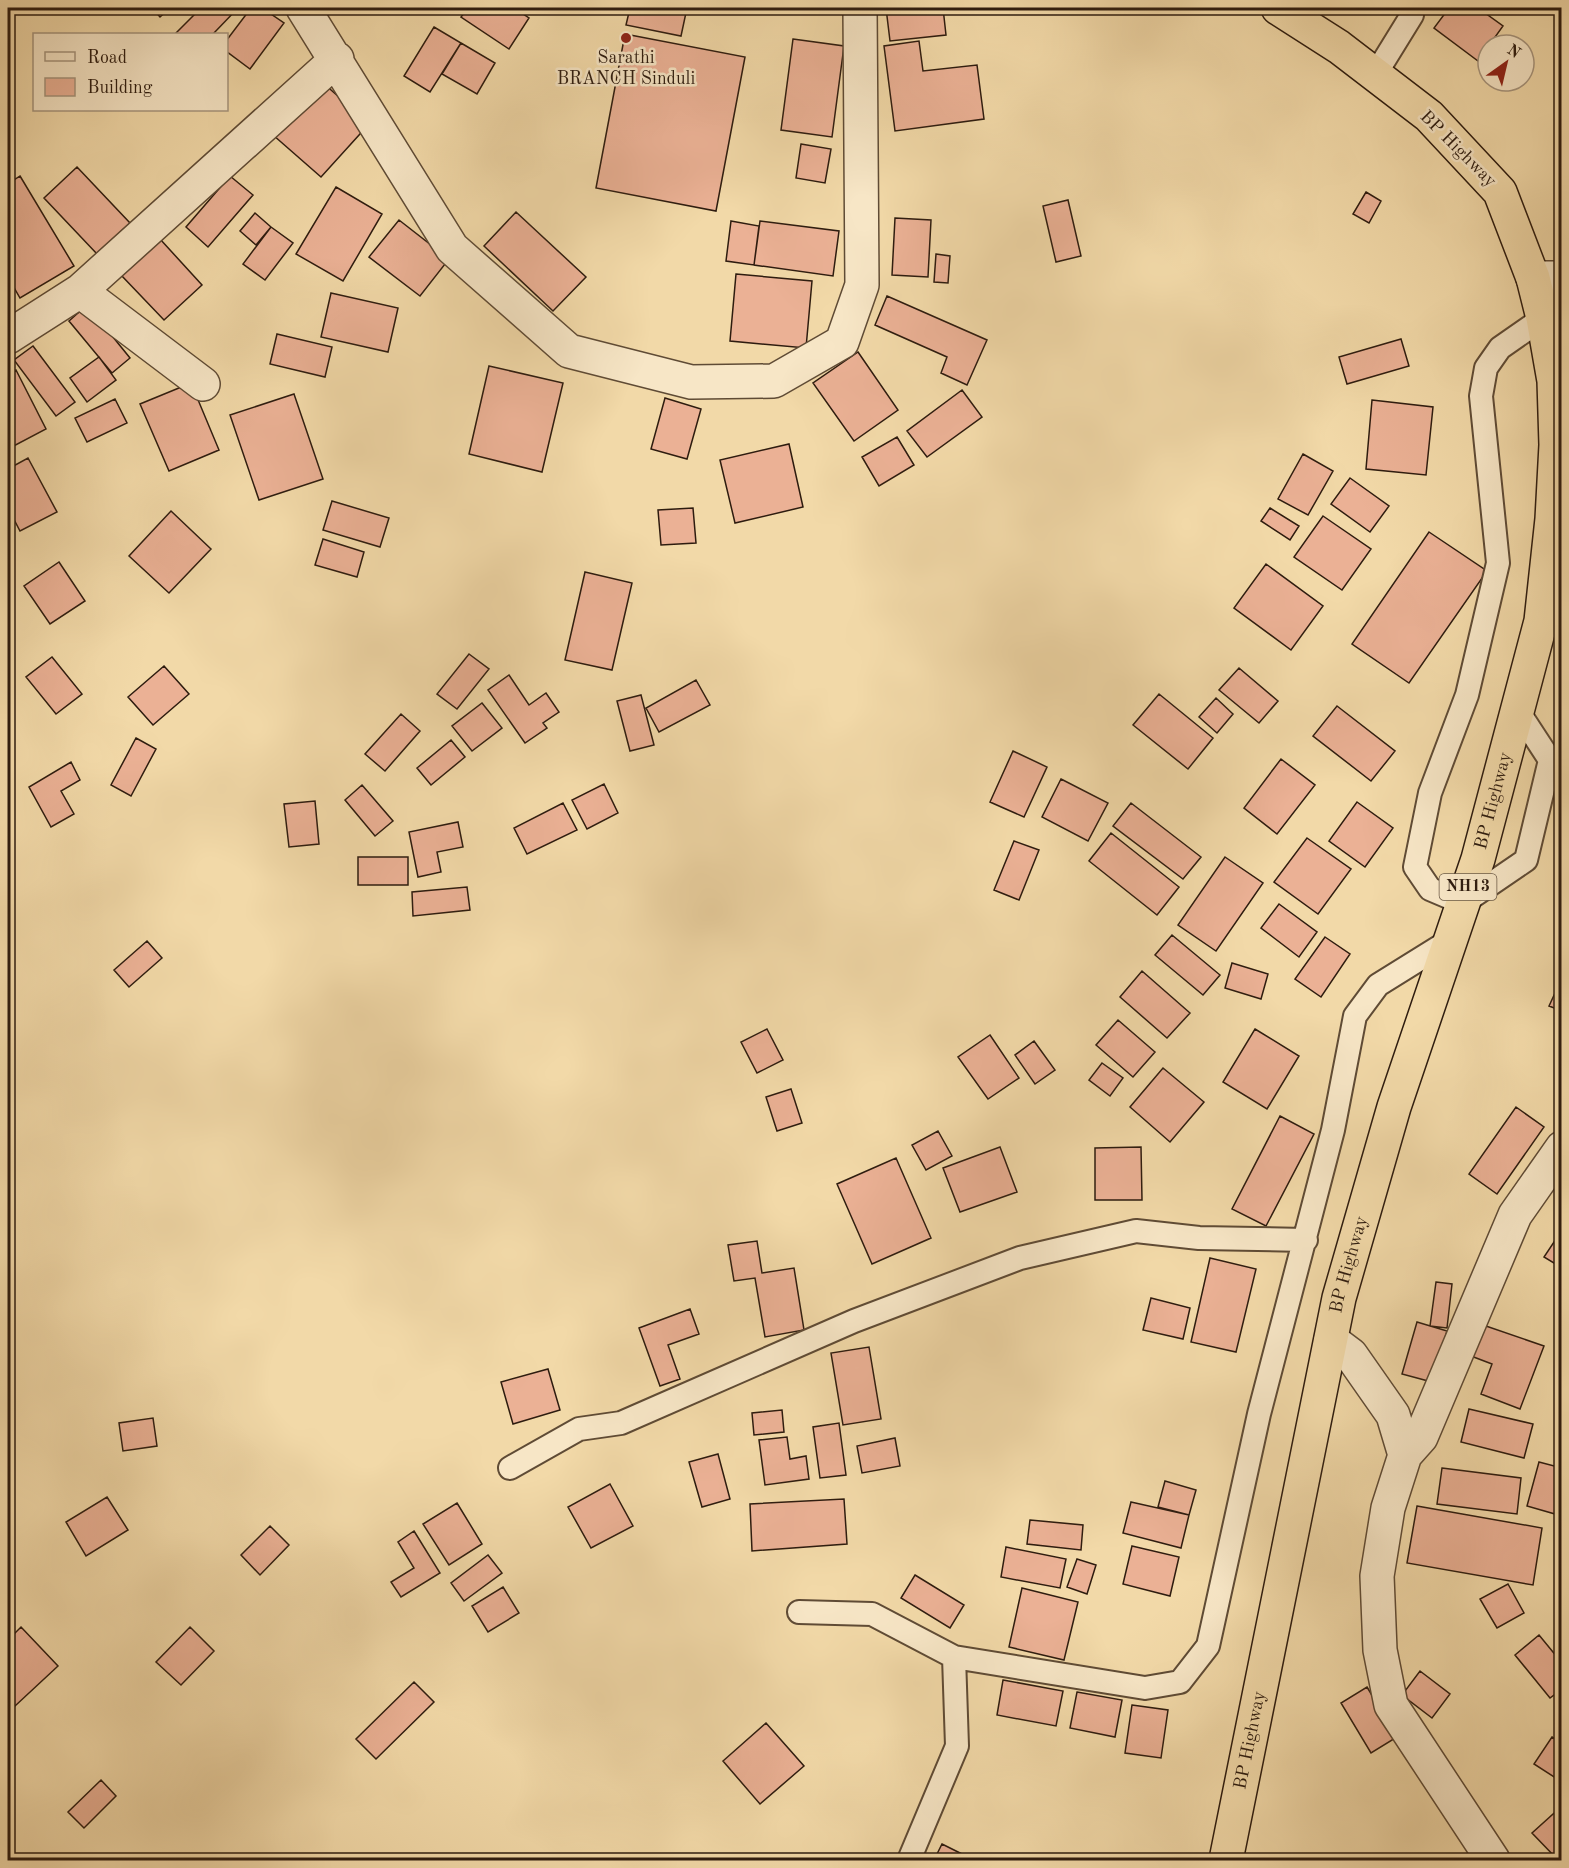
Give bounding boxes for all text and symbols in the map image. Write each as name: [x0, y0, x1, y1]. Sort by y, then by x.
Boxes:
marker: Sarathi BRANCH Sinduli: [619, 31, 633, 45]
legend: [33, 33, 228, 111]
north arrow: [1476, 33, 1536, 93]
text: N: [1504, 42, 1523, 63]
text: Road: [87, 49, 127, 67]
place label: Sarathi BRANCH Sinduli: [557, 49, 695, 88]
text: Building: [87, 79, 153, 97]
street label: BP Highway: [1416, 107, 1500, 191]
street label: BP Highway: [1472, 750, 1515, 851]
road number: NH13: [1440, 874, 1496, 900]
street label: BP Highway: [1327, 1214, 1371, 1315]
street label: BP Highway: [1231, 1689, 1269, 1791]

